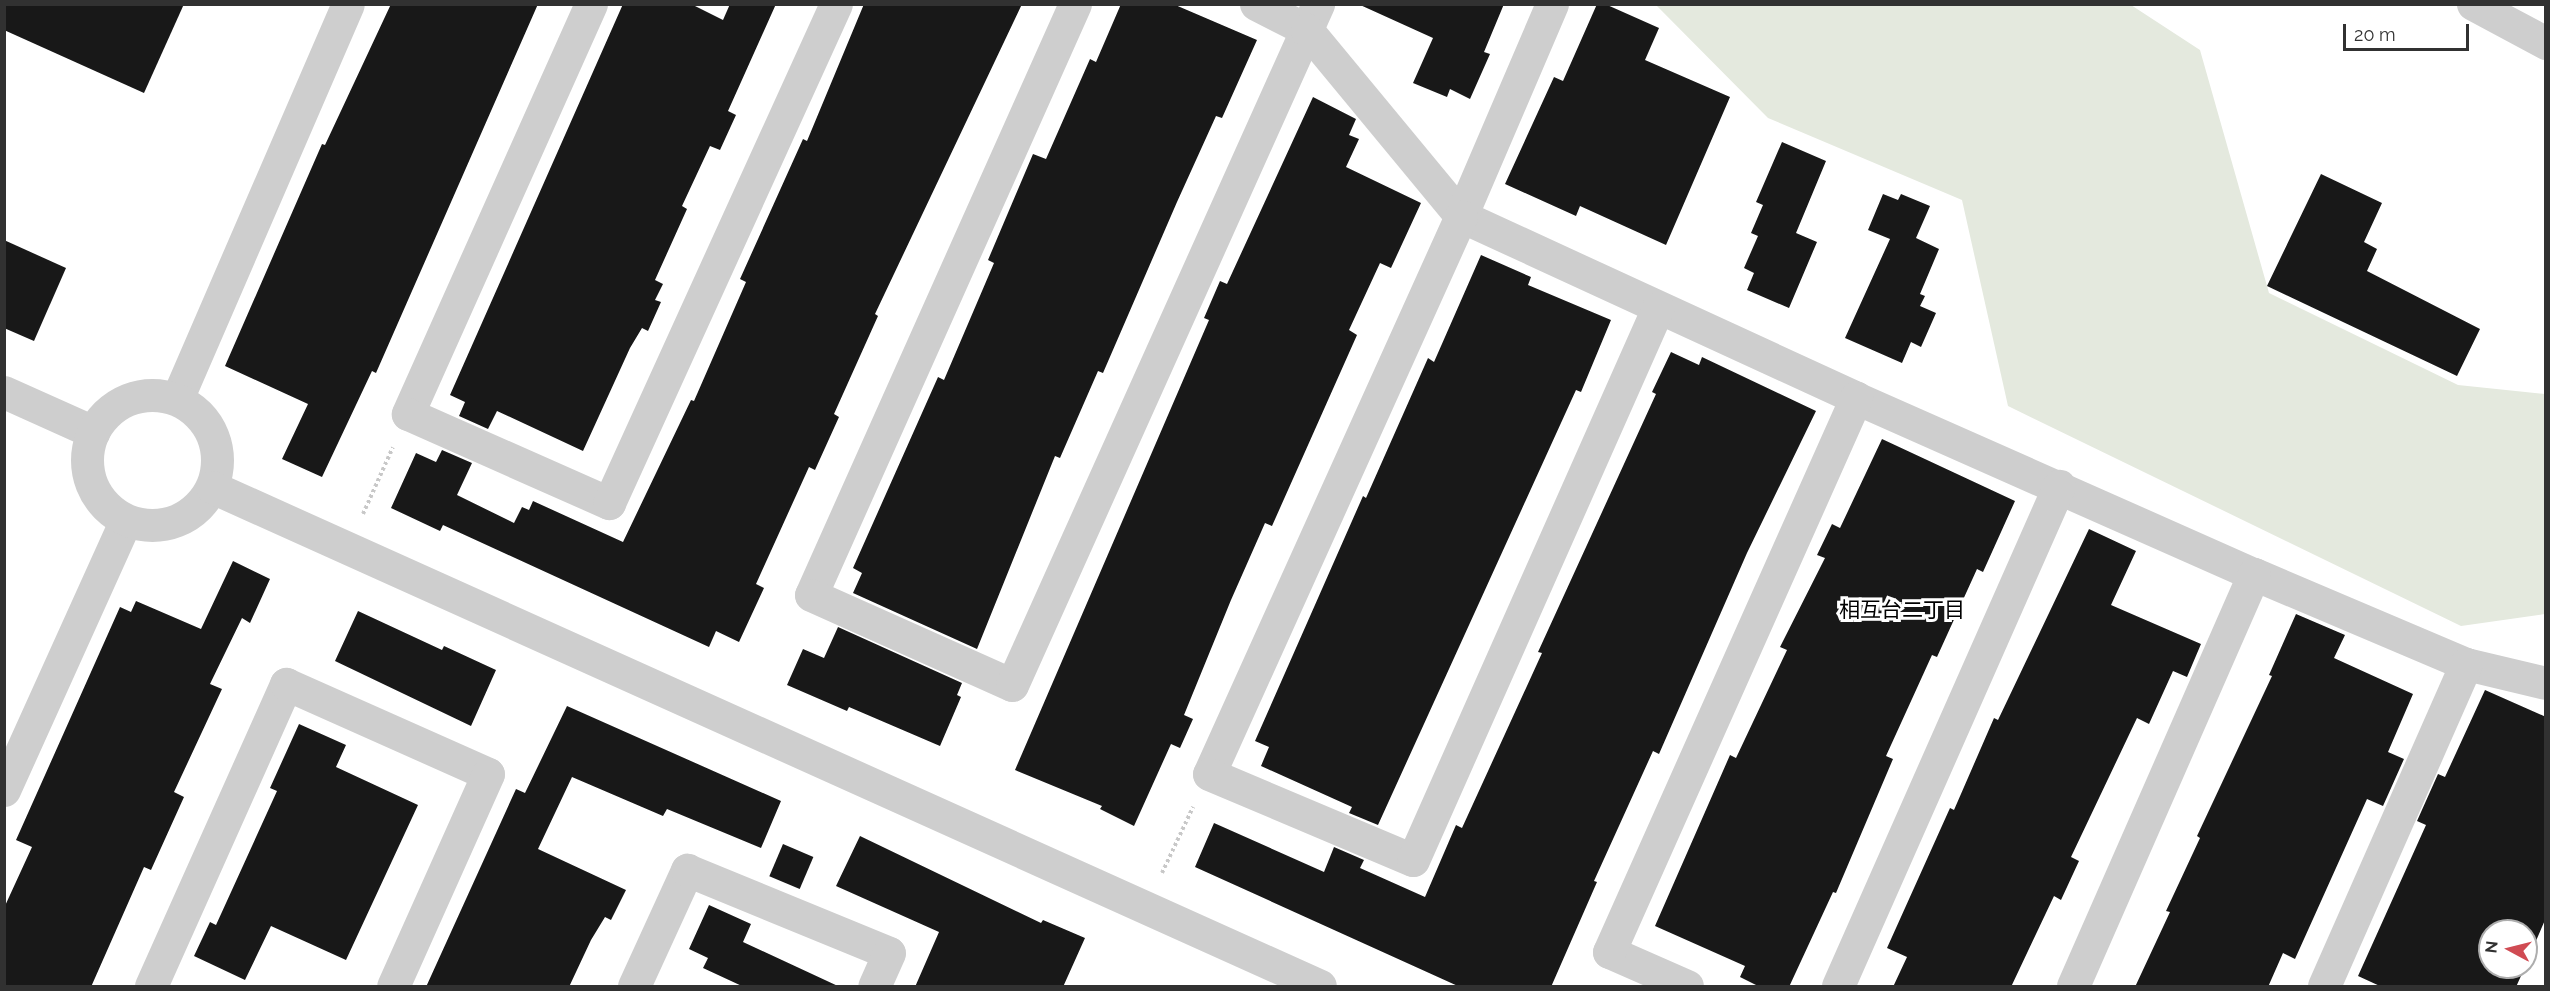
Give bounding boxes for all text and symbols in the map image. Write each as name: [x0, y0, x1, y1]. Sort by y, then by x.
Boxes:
scale bar: [2346, 12, 2472, 50]
text: 20 m: [2354, 24, 2396, 45]
district label: 相互台二丁目: [1839, 597, 1965, 623]
north arrow: [2478, 919, 2538, 979]
text: N: [2481, 940, 2502, 954]

